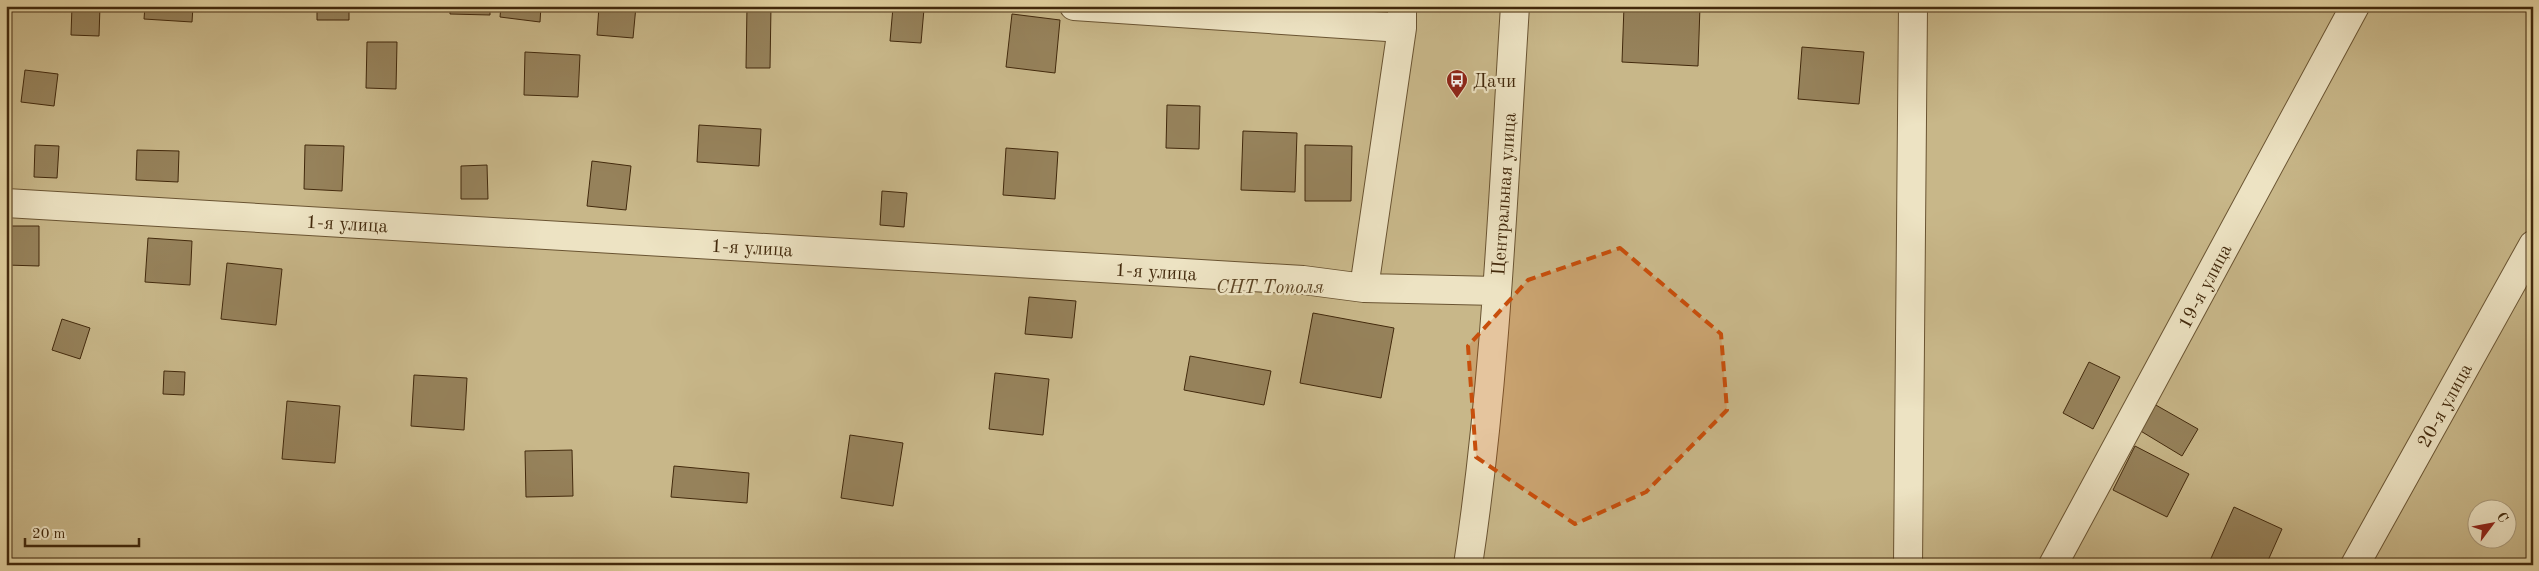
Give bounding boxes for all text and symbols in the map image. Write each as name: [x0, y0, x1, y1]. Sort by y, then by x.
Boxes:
bus stop icon: Дачи: [1445, 68, 1469, 99]
place label: Дачи: [1473, 73, 1516, 92]
street label: Центральная улица: [1490, 111, 1521, 276]
street label: 1-я улица: [305, 214, 389, 237]
street label: 1-я улица: [710, 238, 794, 261]
street label: 19-я улица: [2176, 241, 2237, 333]
street label: 1-я улица: [1114, 262, 1198, 285]
park label: СНТ Тополя: [1216, 279, 1324, 298]
street label: 20-я улица: [2415, 360, 2477, 451]
north arrow: [2466, 498, 2516, 548]
text: С: [2494, 510, 2511, 525]
scale bar: [25, 516, 139, 548]
text: 20 m: [32, 527, 66, 542]

